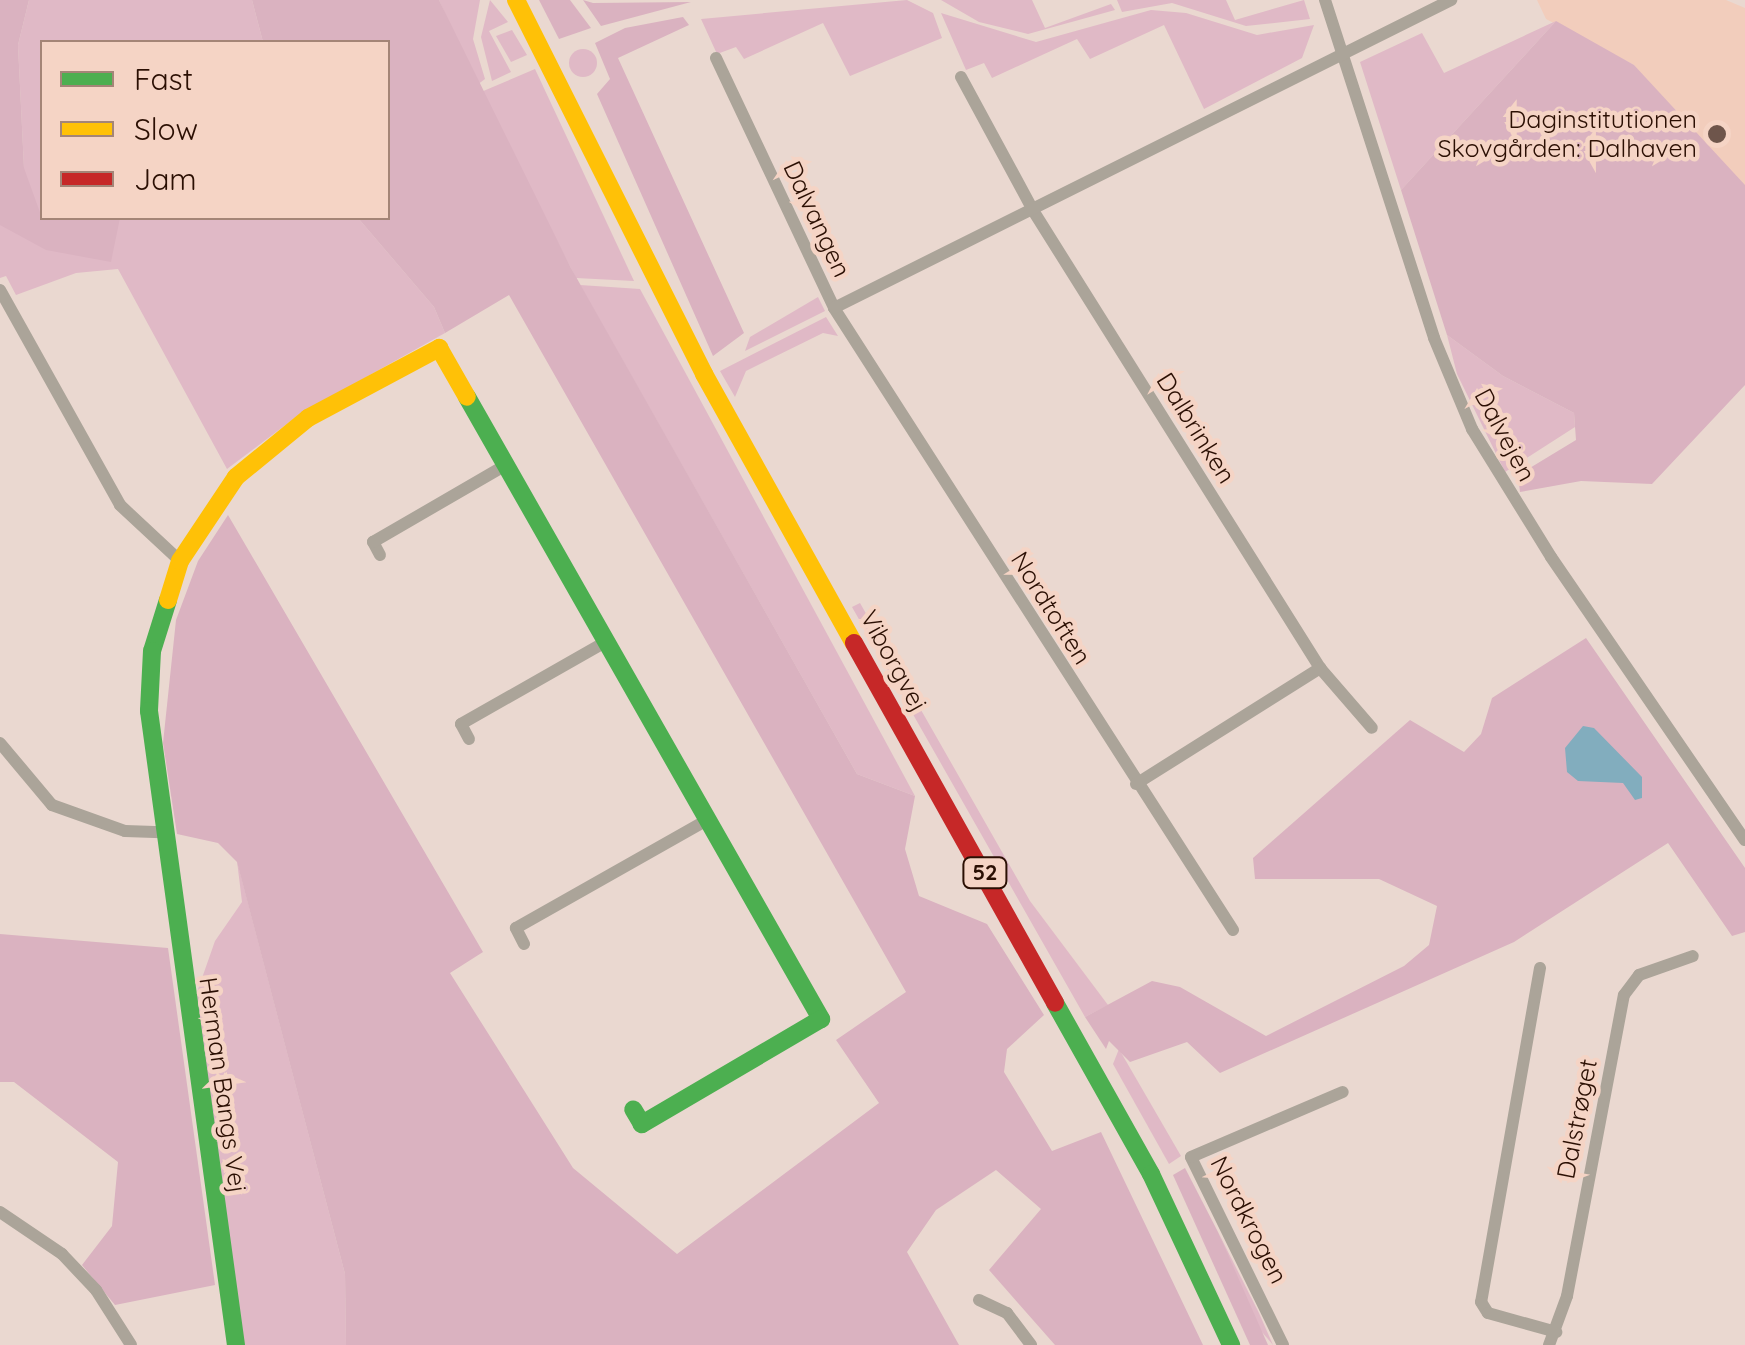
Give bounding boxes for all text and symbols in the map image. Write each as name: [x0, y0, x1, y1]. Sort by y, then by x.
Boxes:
legend: [40, 40, 390, 220]
text: Fast: [134, 60, 193, 98]
place label: Daginstitutionen Skovgården: Dalhaven: [1438, 105, 1697, 164]
text: Slow: [134, 110, 198, 148]
marker: Daginstitutionen Skovgården: Dalhaven: [1706, 123, 1728, 145]
street label: Dalvangen: [777, 156, 857, 282]
text: Jam: [134, 160, 197, 198]
street label: Dalbrinken: [1150, 367, 1242, 489]
street label: Dalvejen: [1468, 383, 1542, 487]
street label: Nordtoften: [1005, 546, 1097, 670]
street label: Viborgvej: [854, 605, 934, 717]
road number: 52: [960, 856, 1010, 890]
street label: Herman Bangs Vej: [193, 975, 253, 1195]
street label: Dalstrøget: [1551, 1057, 1603, 1181]
street label: Nordkrogen: [1204, 1151, 1294, 1289]

